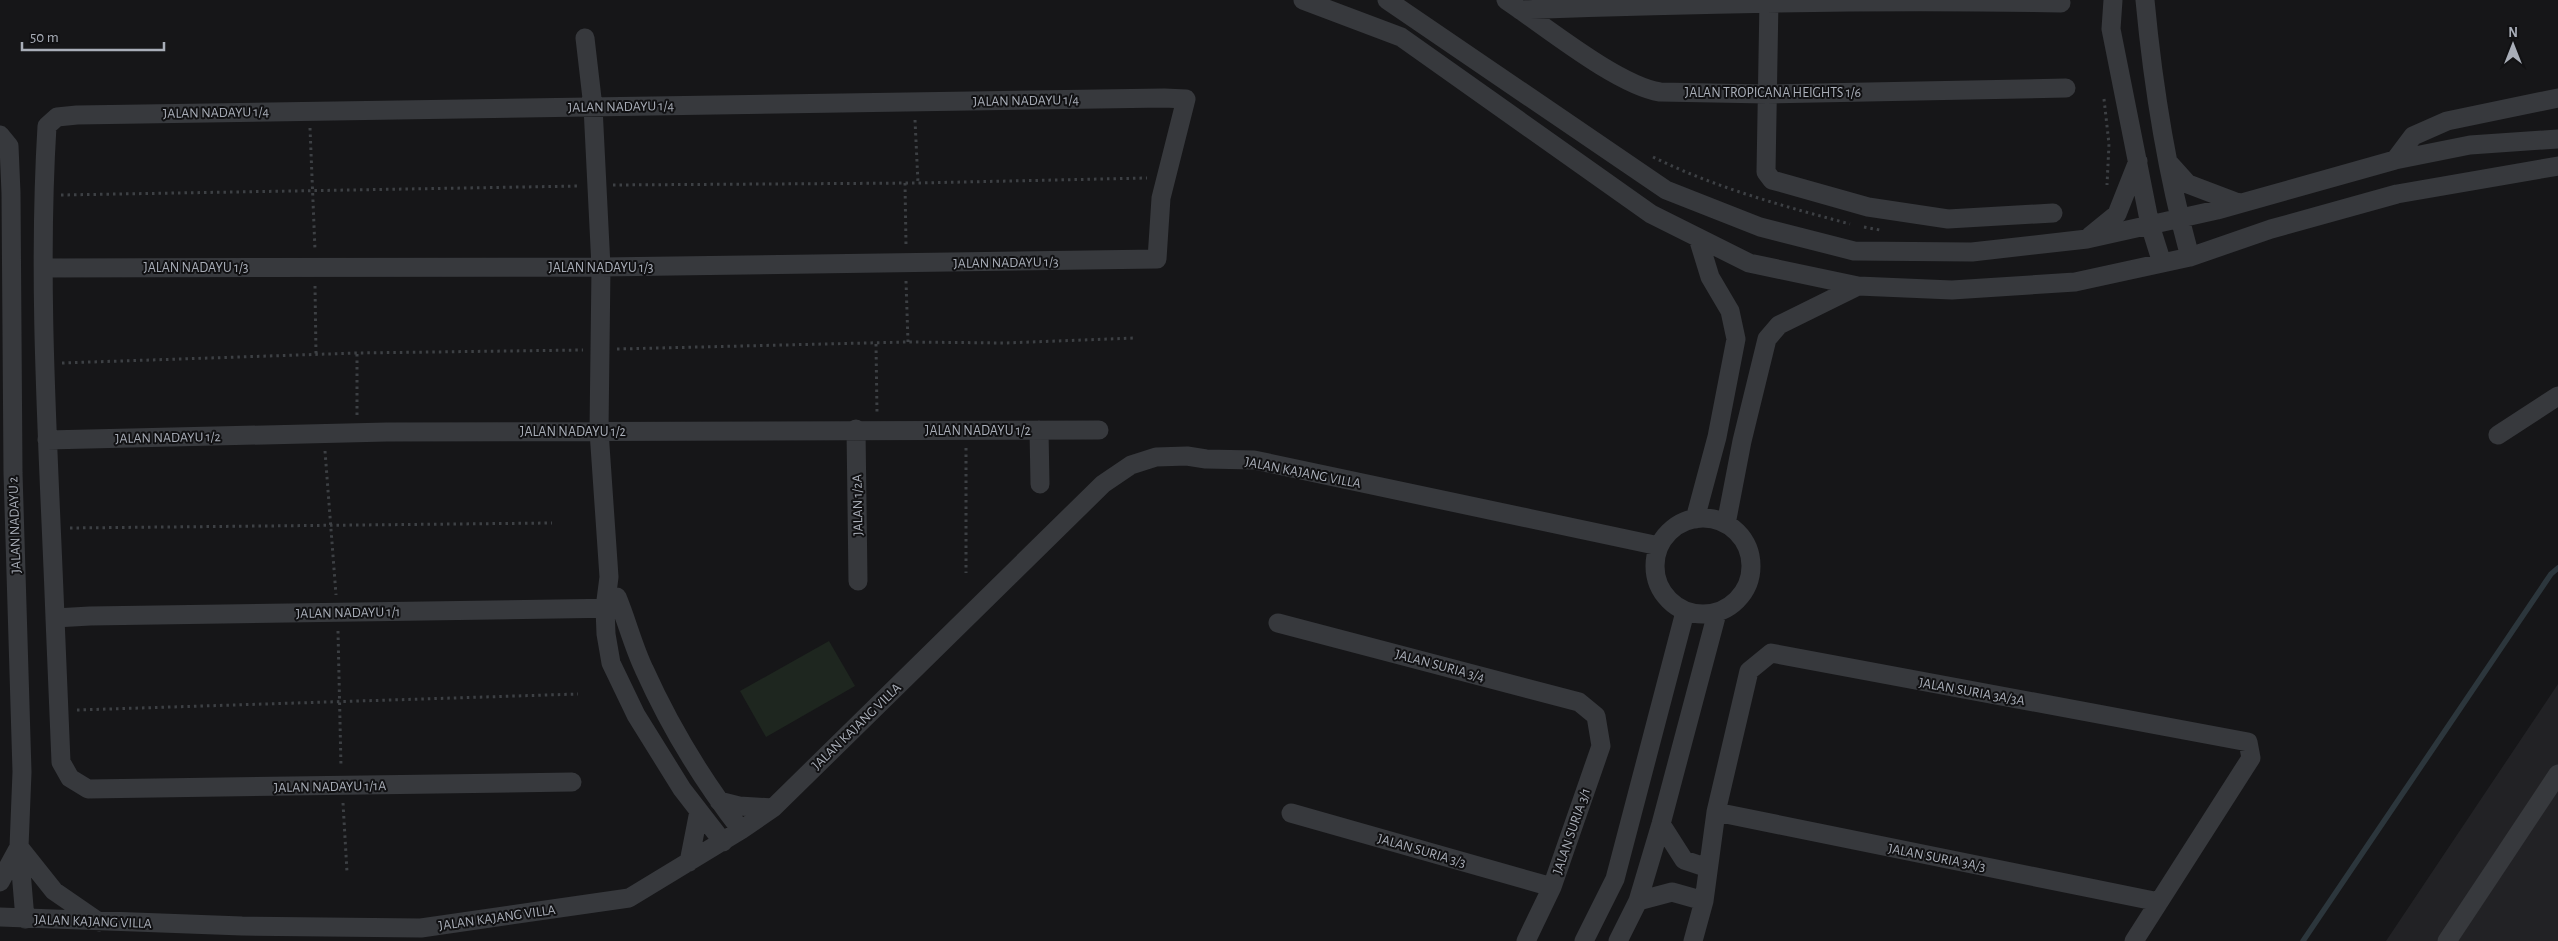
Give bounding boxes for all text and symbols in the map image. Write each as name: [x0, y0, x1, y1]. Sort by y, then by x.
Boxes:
scale bar: [22, 20, 165, 52]
north arrow: [2488, 20, 2538, 70]
text: N: [2508, 26, 2518, 40]
text: 50 m: [30, 30, 59, 45]
street label: JALAN TROPICANA HEIGHTS 1/6: [1685, 86, 1861, 100]
street label: JALAN NADAYU 1/4: [973, 93, 1079, 109]
street label: JALAN NADAYU 1/4: [568, 99, 674, 115]
street label: JALAN NADAYU 1/4: [163, 105, 269, 121]
street label: JALAN NADAYU 1/3: [953, 255, 1059, 271]
street label: JALAN NADAYU 1/3: [143, 261, 249, 275]
street label: JALAN NADAYU 1/3: [548, 261, 654, 275]
street label: JALAN NADAYU 1/2: [925, 424, 1031, 438]
street label: JALAN NADAYU 1/2: [520, 425, 626, 439]
street label: JALAN NADAYU 1/2: [115, 430, 221, 446]
street label: JALAN KAJANG VILLA: [1244, 455, 1362, 491]
street label: JALAN 1/2A: [850, 474, 866, 536]
street label: JALAN NADAYU 2: [6, 476, 24, 574]
street label: JALAN NADAYU 1/1: [296, 605, 400, 621]
street label: JALAN SURIA 3/4: [1393, 647, 1486, 685]
street label: JALAN SURIA 3A/3A: [1918, 676, 2026, 708]
street label: JALAN KAJANG VILLA: [809, 681, 904, 773]
street label: JALAN NADAYU 1/1A: [274, 779, 386, 795]
street label: JALAN SURIA 3/1: [1551, 786, 1593, 876]
street label: JALAN SURIA 3/3: [1376, 832, 1468, 870]
street label: JALAN SURIA 3A/3: [1887, 842, 1987, 874]
street label: JALAN KAJANG VILLA: [438, 903, 556, 933]
street label: JALAN KAJANG VILLA: [34, 913, 152, 931]

